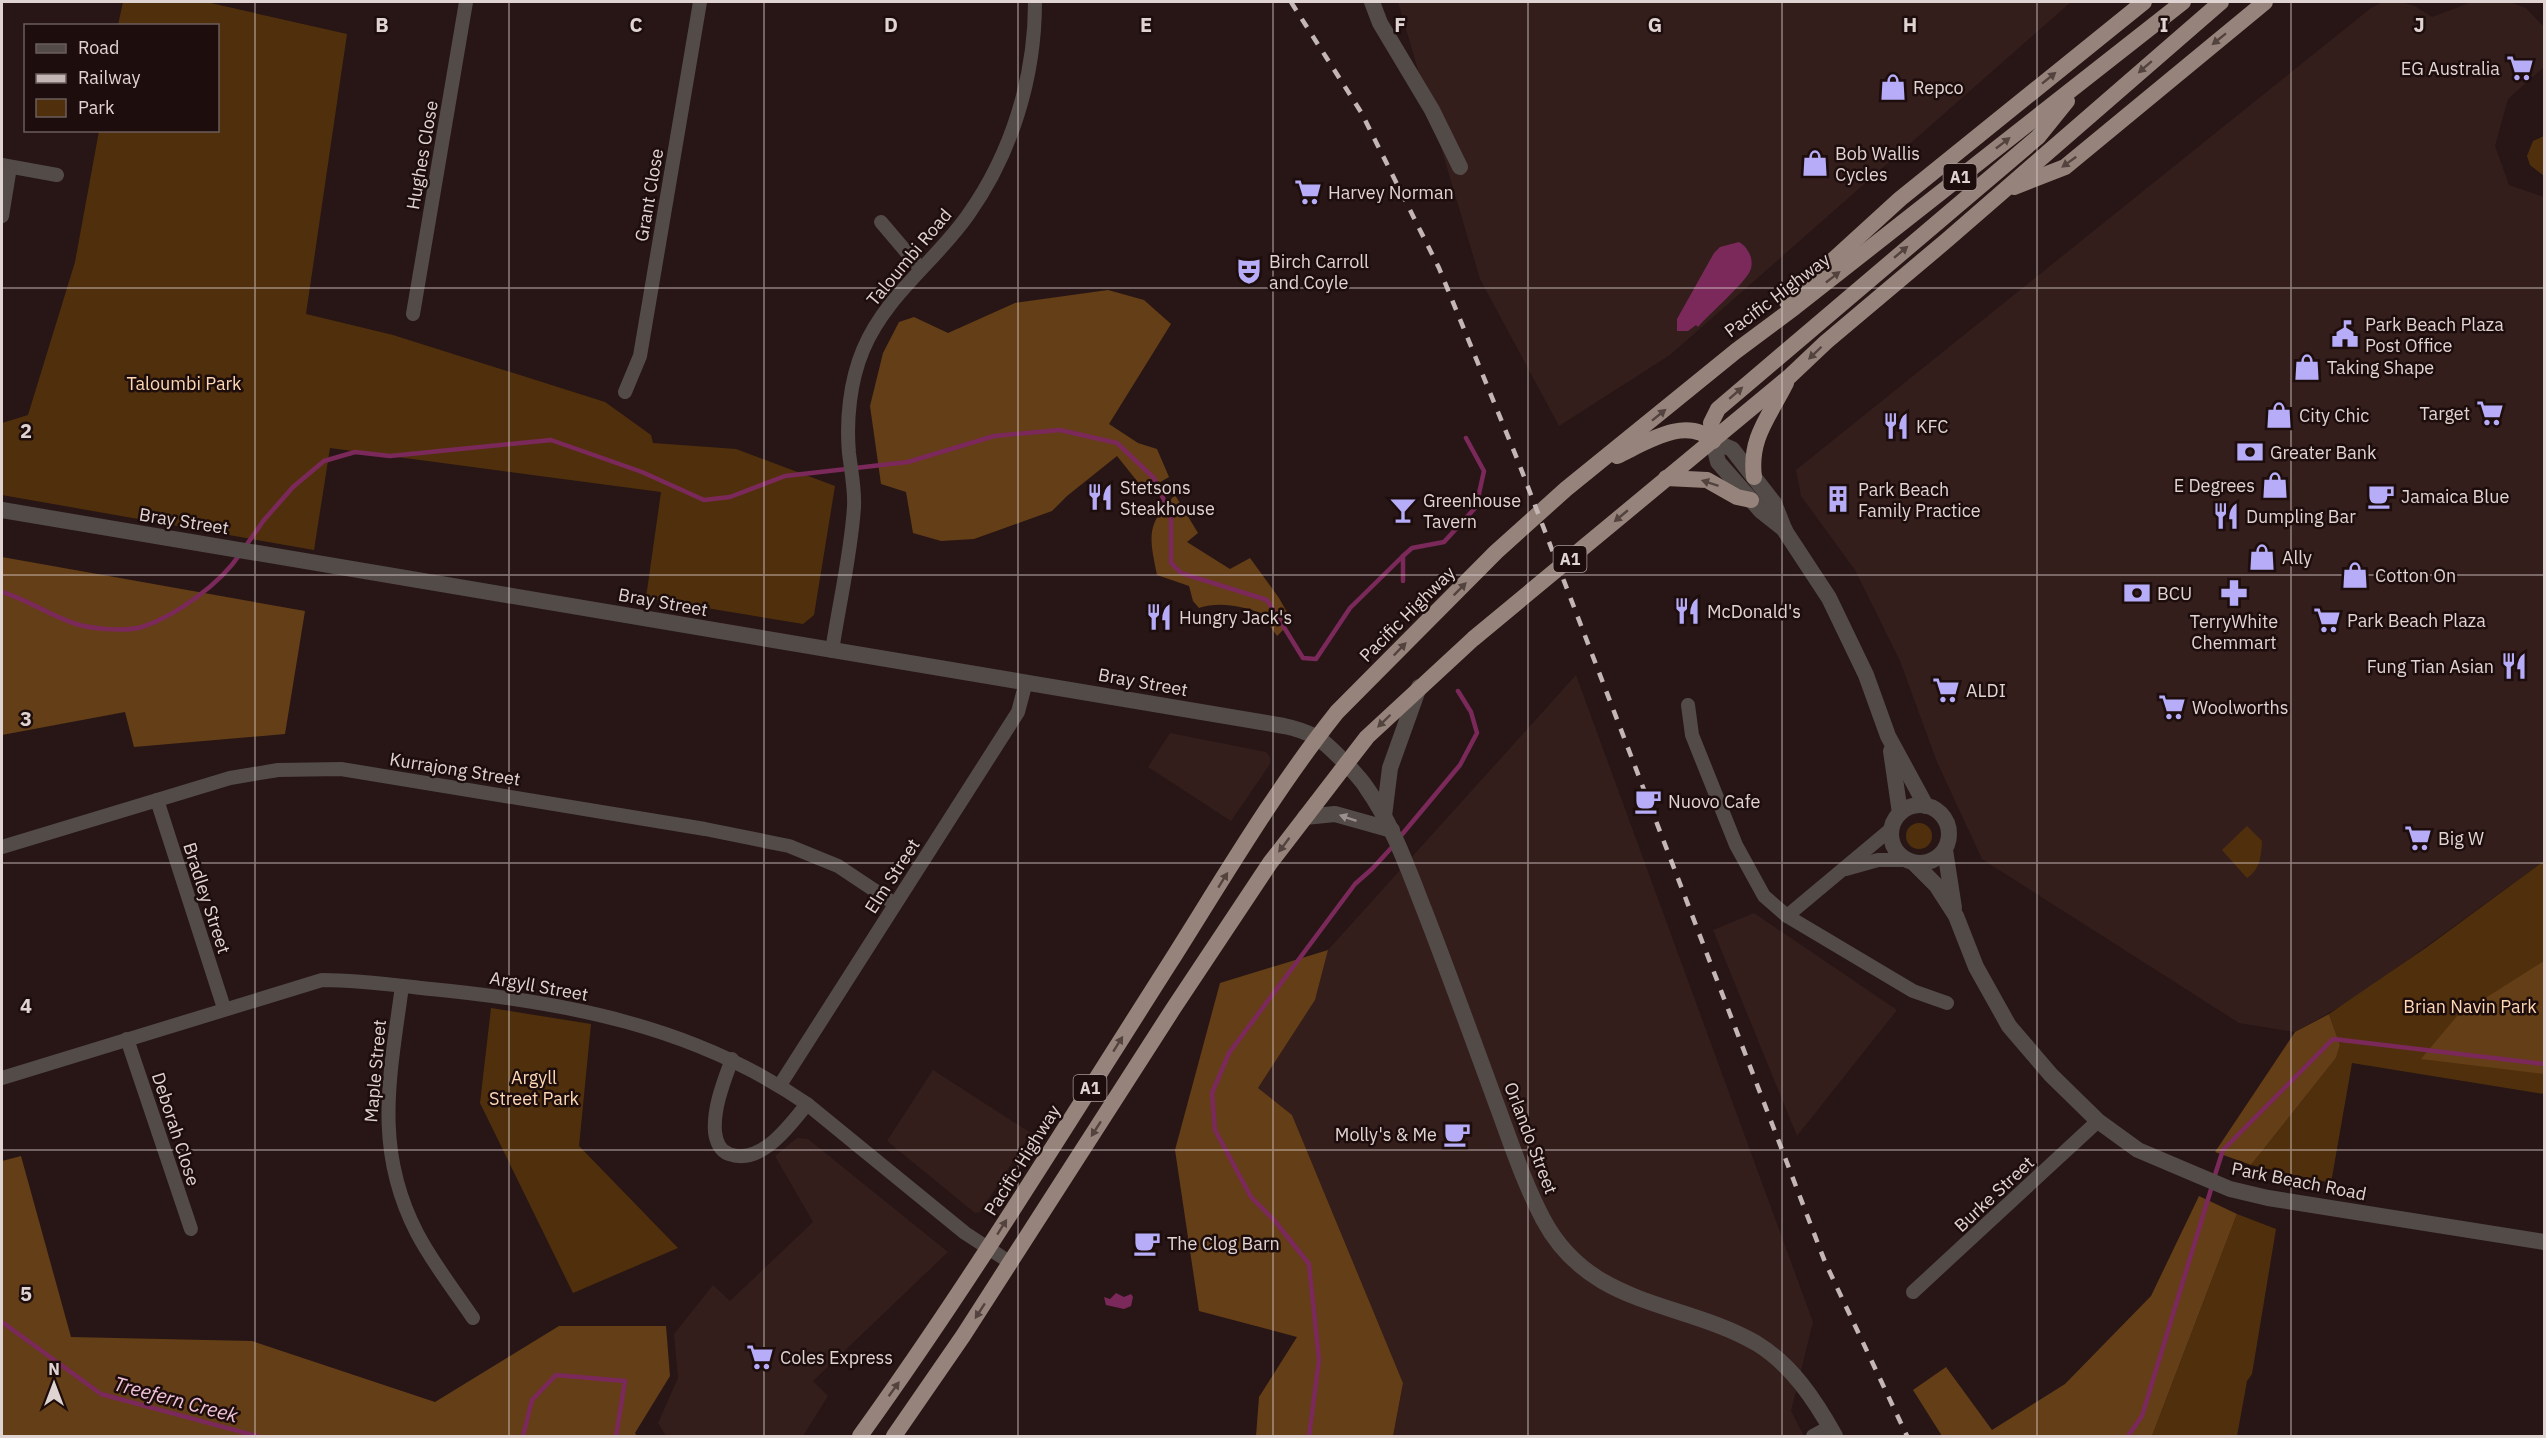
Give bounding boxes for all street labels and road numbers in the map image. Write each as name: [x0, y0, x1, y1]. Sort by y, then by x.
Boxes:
street label: Hughes Close: [401, 99, 443, 211]
street label: Grant Close: [629, 146, 669, 243]
road number: A1: [1944, 164, 1976, 190]
street label: Taloumbi Road: [862, 204, 956, 310]
street label: Pacific Highway: [1720, 248, 1834, 342]
street label: Bray Street: [138, 503, 230, 539]
road number: A1: [1554, 546, 1586, 572]
street label: Pacific Highway: [1354, 561, 1460, 667]
street label: Bray Street: [616, 583, 710, 621]
street label: Bray Street: [1096, 663, 1190, 701]
street label: Kurrajong Street: [388, 747, 522, 791]
street label: Elm Street: [859, 834, 925, 918]
street label: Bradley Street: [178, 839, 236, 957]
street label: Argyll Street: [488, 966, 590, 1006]
street label: Maple Street: [359, 1019, 391, 1123]
street label: Deborah Close: [147, 1069, 205, 1189]
road number: A1: [1074, 1075, 1106, 1101]
street label: Orlando Street: [1499, 1079, 1563, 1197]
street label: Pacific Highway: [979, 1100, 1065, 1220]
street label: Burke Street: [1949, 1151, 2039, 1237]
street label: Park Beach Road: [2230, 1157, 2368, 1205]

